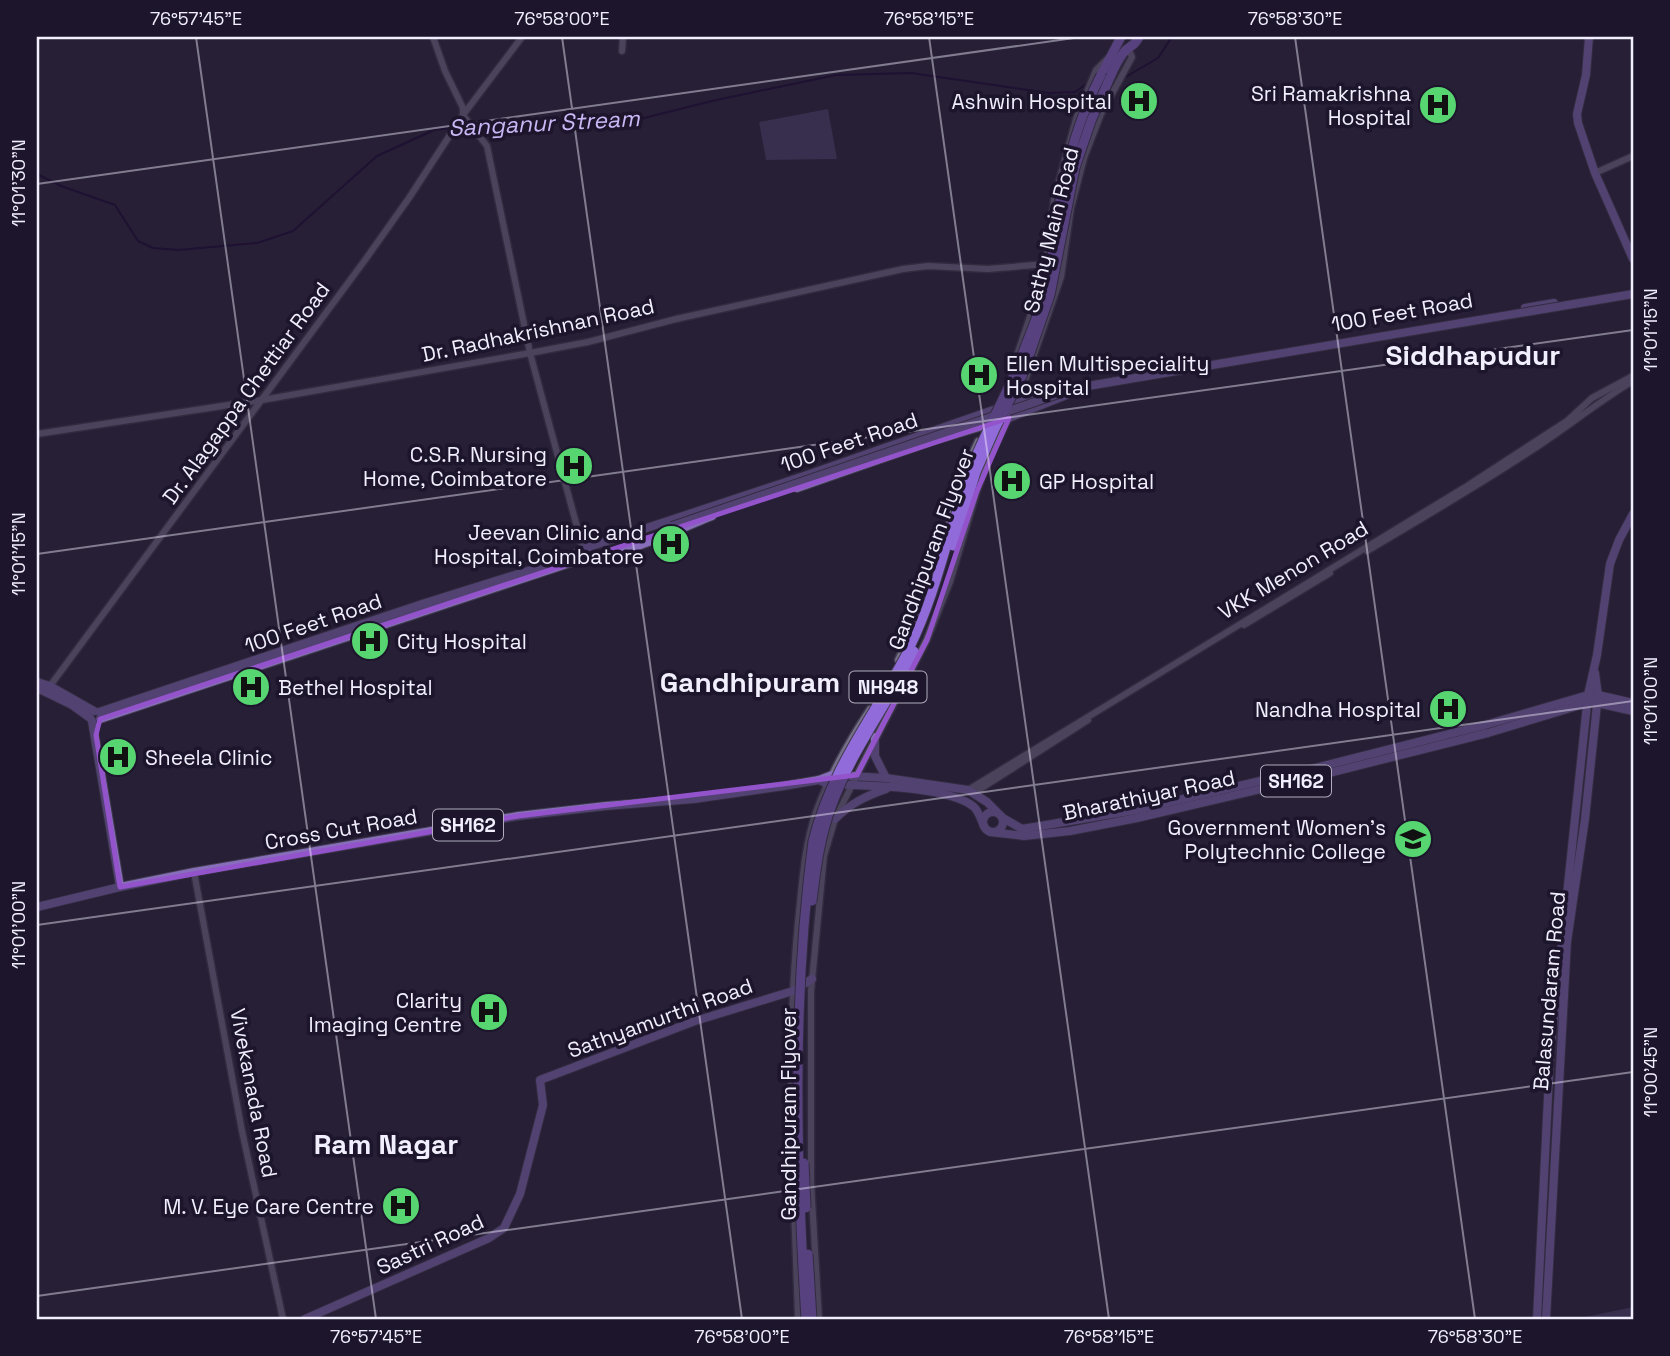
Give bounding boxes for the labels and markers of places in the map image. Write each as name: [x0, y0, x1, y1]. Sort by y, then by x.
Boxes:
hospital icon: Ashwin Hospital: [1118, 80, 1160, 122]
place label: Sri Ramakrishna Hospital: [1251, 80, 1411, 131]
hospital icon: Sri Ramakrishna Hospital: [1417, 84, 1459, 126]
place label: Ashwin Hospital: [951, 88, 1112, 115]
place label: Ellen Multispeciality Hospital: [1006, 350, 1209, 401]
hospital icon: Ellen Multispeciality Hospital: [958, 354, 1000, 396]
place label: C.S.R. Nursing Home, Coimbatore: [363, 441, 547, 492]
hospital icon: C.S.R. Nursing Home, Coimbatore: [553, 445, 595, 487]
hospital icon: GP Hospital: [991, 460, 1033, 502]
place label: GP Hospital: [1039, 468, 1154, 495]
place label: Jeevan Clinic and Hospital, Coimbatore: [434, 519, 644, 570]
hospital icon: Jeevan Clinic and Hospital, Coimbatore: [650, 523, 692, 565]
hospital icon: City Hospital: [349, 620, 391, 662]
place label: City Hospital: [397, 628, 527, 655]
hospital icon: Bethel Hospital: [230, 666, 272, 708]
place label: Bethel Hospital: [278, 674, 433, 701]
hospital icon: Nandha Hospital: [1427, 688, 1469, 730]
place label: Nandha Hospital: [1255, 696, 1421, 723]
hospital icon: Sheela Clinic: [97, 736, 139, 778]
place label: Sheela Clinic: [145, 744, 273, 771]
place label: Government Women's Polytechnic College: [1167, 814, 1386, 865]
school or university icon: Government Women's Polytechnic College: [1392, 818, 1434, 860]
place label: Clarity Imaging Centre: [309, 987, 462, 1038]
hospital icon: Clarity Imaging Centre: [468, 991, 510, 1033]
hospital icon: M. V. Eye Care Centre: [380, 1185, 422, 1227]
place label: M. V. Eye Care Centre: [163, 1193, 374, 1220]

